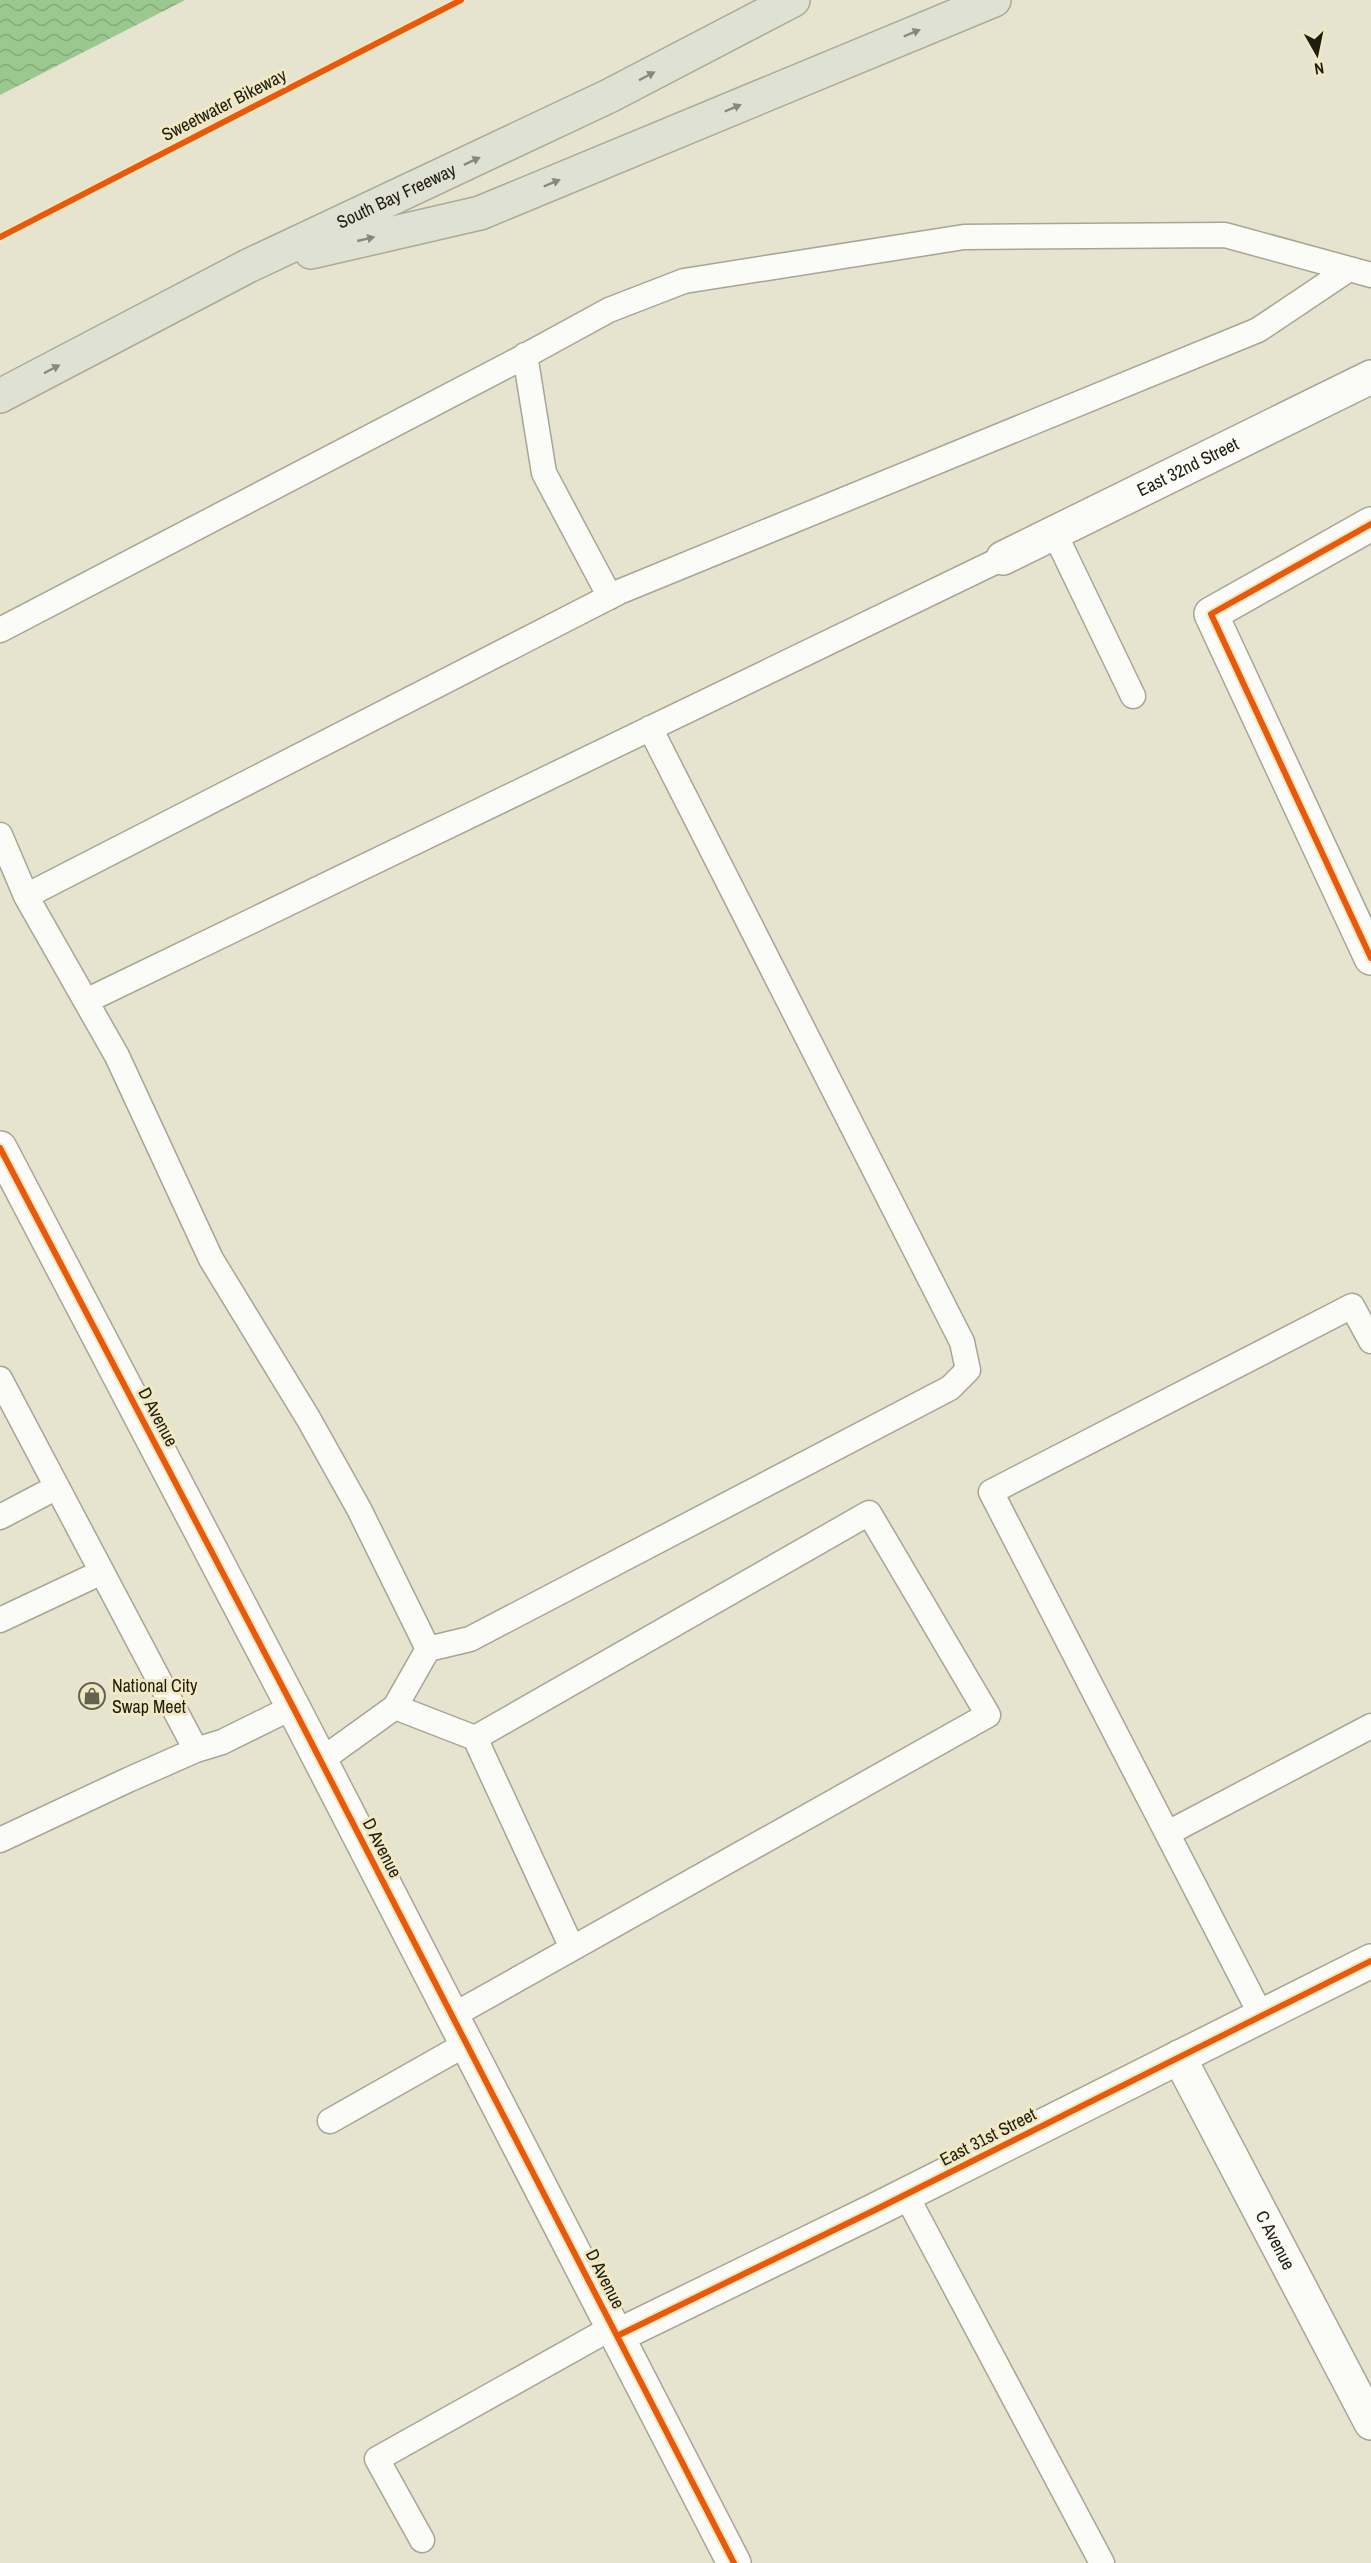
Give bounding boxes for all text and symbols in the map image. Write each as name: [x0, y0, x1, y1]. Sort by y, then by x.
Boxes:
north arrow: [1287, 24, 1347, 84]
one-way arrow: [904, 28, 922, 38]
text: N: [1313, 57, 1326, 80]
street label: Sweetwater Bikeway: [157, 62, 291, 147]
one-way arrow: [639, 71, 656, 81]
one-way arrow: [724, 103, 742, 113]
one-way arrow: [463, 156, 480, 165]
street label: South Bay Freeway: [332, 157, 460, 234]
one-way arrow: [544, 178, 562, 188]
one-way arrow: [357, 234, 376, 243]
one-way arrow: [44, 364, 61, 374]
street label: East 32nd Street: [1133, 431, 1243, 502]
street label: D Avenue: [132, 1383, 184, 1451]
place label: National City Swap Meet: [112, 1673, 198, 1719]
shop icon: National City Swap Meet: [77, 1681, 107, 1711]
street label: D Avenue: [357, 1814, 408, 1882]
street label: East 31st Street: [935, 2102, 1040, 2172]
street label: C Avenue: [1250, 2206, 1301, 2274]
street label: D Avenue: [580, 2245, 631, 2313]

